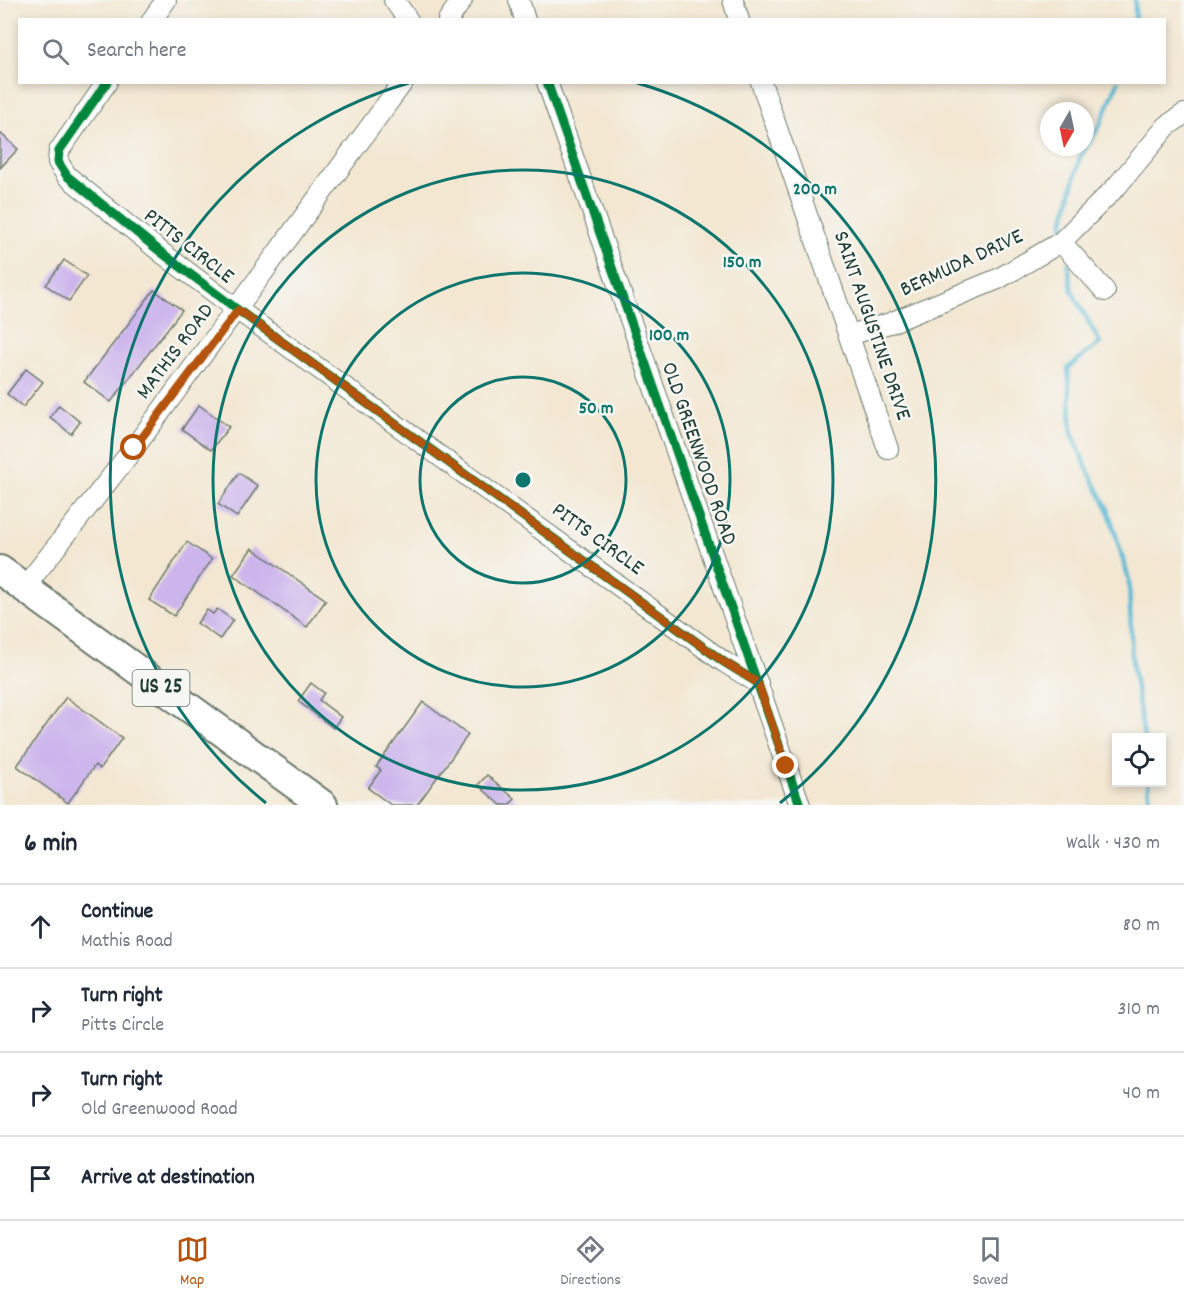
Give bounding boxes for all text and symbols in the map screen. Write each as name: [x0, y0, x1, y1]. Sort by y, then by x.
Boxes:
search box: [18, 18, 1166, 84]
icon: search: [39, 35, 72, 68]
text: Search here: [87, 36, 186, 67]
north arrow: [1040, 102, 1094, 156]
text: 200 m: [793, 178, 837, 203]
street label: PITTS CIRCLE: [136, 202, 240, 292]
street label: BERMUDA DRIVE: [895, 222, 1029, 306]
street label: SAINT AUGUSTINE DRIVE: [824, 227, 918, 425]
text: 150 m: [723, 251, 761, 276]
street label: MATHIS ROAD: [130, 297, 222, 407]
text: 100 m: [649, 324, 689, 349]
street label: OLD GREENWOOD ROAD: [652, 358, 744, 550]
text: 50 m: [579, 397, 613, 422]
route start: [120, 434, 146, 460]
centre of rings: [513, 470, 533, 490]
street label: PITTS CIRCLE: [544, 496, 650, 584]
road number: US 25: [132, 670, 190, 706]
map controls: [1112, 733, 1166, 787]
button: locate: [1112, 733, 1166, 787]
route end: [772, 752, 798, 778]
text: 6 min: [24, 826, 77, 863]
text: Walk · 430 m: [1066, 830, 1160, 858]
text: Continue: [81, 897, 153, 928]
icon: ahead: [24, 910, 57, 943]
text: 80 m: [1123, 912, 1160, 940]
text: Mathis Road: [81, 928, 173, 956]
text: Turn right: [81, 981, 163, 1012]
icon: right: [24, 994, 57, 1027]
text: 310 m: [1118, 996, 1160, 1024]
text: Pitts Circle: [81, 1012, 164, 1040]
text: Turn right: [81, 1065, 163, 1096]
icon: right: [24, 1078, 57, 1111]
text: 40 m: [1122, 1080, 1160, 1108]
text: Old Greenwood Road: [81, 1096, 238, 1124]
icon: arrive: [24, 1162, 57, 1195]
text: Arrive at destination: [81, 1163, 255, 1194]
tab: Map: [176, 1233, 209, 1292]
tab: Directions: [560, 1233, 621, 1292]
tab: Saved: [972, 1233, 1008, 1292]

